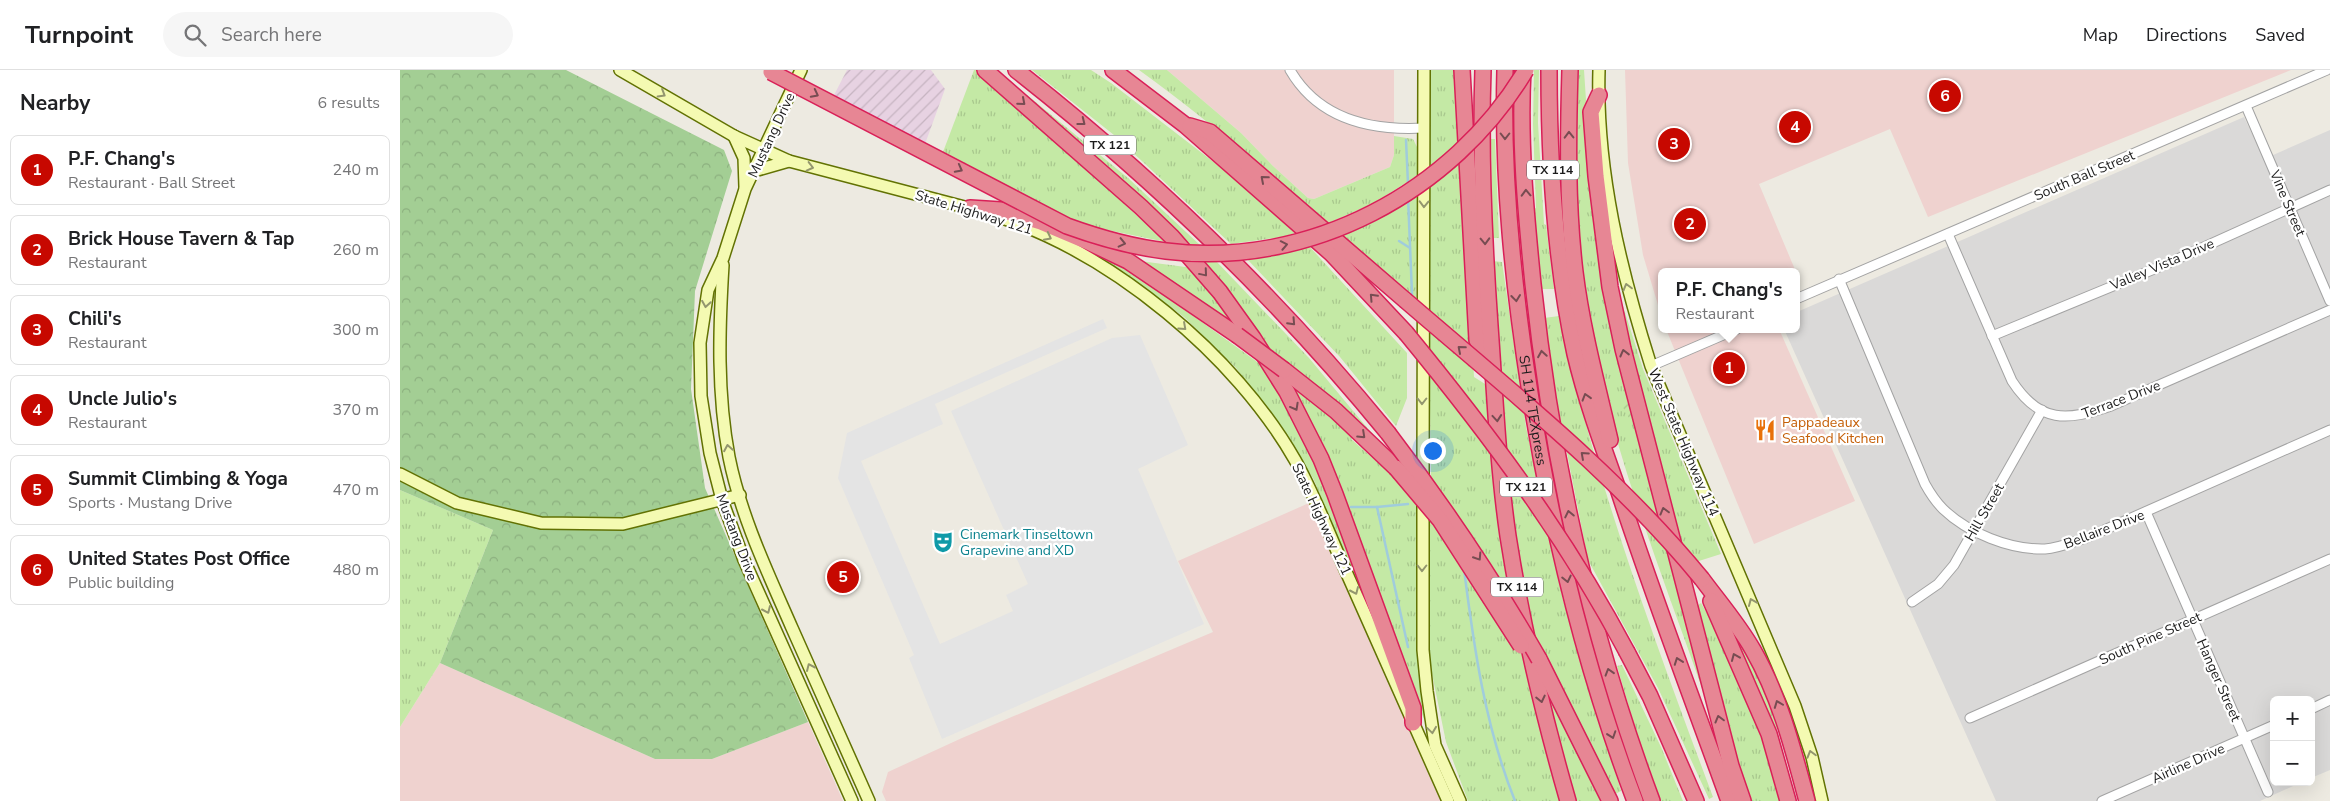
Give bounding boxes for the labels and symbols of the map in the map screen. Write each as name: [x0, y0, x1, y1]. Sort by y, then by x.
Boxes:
pin: 6: [1929, 77, 1961, 115]
one-way arrow: [657, 87, 666, 97]
one-way arrow: [810, 88, 819, 98]
street label: Mustang Drive: [743, 90, 799, 181]
one-way arrow: [1017, 96, 1026, 105]
pin: 4: [1779, 108, 1811, 146]
one-way arrow: [1076, 116, 1085, 124]
pin: 3: [1658, 125, 1690, 163]
one-way arrow: [1564, 131, 1574, 138]
one-way arrow: [1500, 132, 1510, 140]
road number: TX 121: [1084, 136, 1136, 154]
street label: South Ball Street: [2031, 146, 2138, 205]
road number: TX 114: [1527, 160, 1579, 180]
one-way arrow: [805, 161, 813, 171]
one-way arrow: [954, 163, 963, 173]
street label: Vine Street: [2265, 166, 2310, 239]
one-way arrow: [1261, 176, 1270, 184]
street label: State Highway 121: [913, 186, 1035, 239]
one-way arrow: [1520, 188, 1531, 196]
one-way arrow: [1419, 200, 1429, 208]
pin: 2: [1674, 205, 1706, 243]
one-way arrow: [1043, 231, 1052, 241]
street label: Valley Vista Drive: [2106, 234, 2217, 295]
one-way arrow: [1118, 237, 1127, 248]
one-way arrow: [1479, 237, 1490, 245]
one-way arrow: [1279, 241, 1288, 251]
one-way arrow: [1198, 267, 1207, 276]
one-way arrow: [1622, 283, 1633, 292]
one-way arrow: [1370, 294, 1379, 303]
one-way arrow: [1510, 295, 1521, 303]
one-way arrow: [702, 299, 712, 308]
one-way arrow: [1286, 316, 1295, 325]
one-way arrow: [1177, 321, 1186, 330]
one-way arrow: [1458, 345, 1467, 354]
one-way arrow: [1619, 349, 1630, 358]
pin: 1: [1713, 349, 1745, 387]
one-way arrow: [1537, 350, 1547, 358]
street label: SH 114 TEXpress: [1514, 354, 1551, 467]
street label: West State Highway 114: [1644, 365, 1723, 519]
street label: Terrace Drive: [2079, 376, 2163, 423]
one-way arrow: [1582, 393, 1592, 402]
one-way arrow: [1417, 398, 1427, 405]
one-way arrow: [1289, 402, 1299, 411]
place label: Pappadeaux Seafood Kitchen: [1782, 413, 1884, 448]
one-way arrow: [1491, 414, 1502, 422]
restaurant icon: Pappadeaux Seafood Kitchen: [1752, 417, 1778, 443]
one-way arrow: [1356, 429, 1365, 438]
your location: [1420, 438, 1446, 464]
one-way arrow: [723, 444, 733, 453]
one-way arrow: [1581, 452, 1590, 461]
street label: State Highway 121: [1287, 460, 1356, 578]
road number: TX 121: [1500, 478, 1552, 497]
street label: Hill Street: [1960, 480, 2009, 545]
street label: Mustang Drive: [711, 491, 762, 583]
street label: Bellaire Drive: [2061, 505, 2147, 554]
one-way arrow: [1660, 507, 1670, 515]
one-way arrow: [1564, 510, 1575, 519]
place label: Cinemark Tinseltown Grapevine and XD: [960, 525, 1093, 560]
theatre icon: Cinemark Tinseltown Grapevine and XD: [930, 529, 956, 555]
one-way arrow: [1472, 552, 1481, 561]
pin: 5: [827, 558, 859, 596]
one-way arrow: [1417, 565, 1427, 573]
one-way arrow: [1561, 574, 1572, 583]
road number: TX 114: [1491, 578, 1543, 596]
one-way arrow: [1349, 587, 1359, 595]
one-way arrow: [1747, 598, 1758, 607]
one-way arrow: [760, 605, 771, 614]
street label: South Pine Street: [2096, 607, 2204, 670]
street label: Hanger Street: [2192, 636, 2245, 725]
one-way arrow: [1731, 653, 1742, 662]
one-way arrow: [1674, 657, 1684, 665]
one-way arrow: [805, 663, 816, 672]
one-way arrow: [1605, 668, 1615, 676]
one-way arrow: [1535, 694, 1546, 703]
one-way arrow: [1774, 700, 1784, 709]
one-way arrow: [1714, 714, 1725, 723]
one-way arrow: [1427, 726, 1437, 735]
one-way arrow: [1606, 730, 1616, 738]
street label: Airline Drive: [2149, 739, 2228, 788]
one-way arrow: [1806, 750, 1816, 758]

